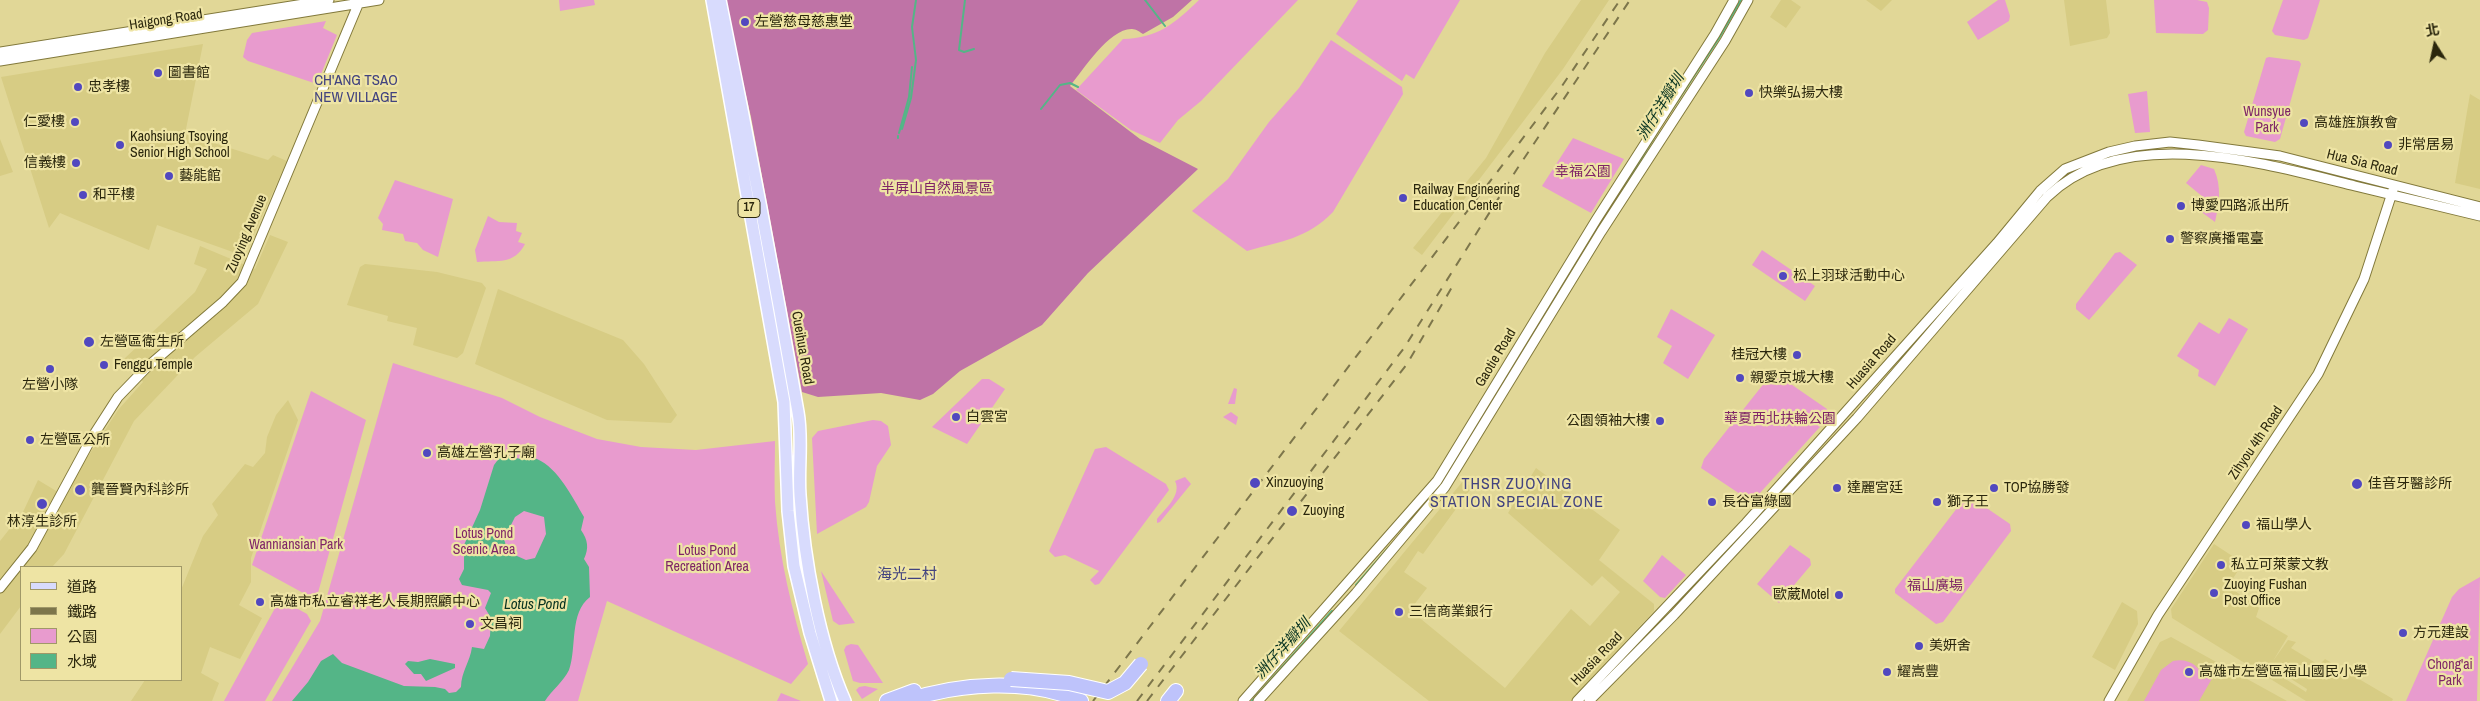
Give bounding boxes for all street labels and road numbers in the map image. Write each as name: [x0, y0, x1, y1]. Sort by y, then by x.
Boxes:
street label: Haigong Road: [128, 6, 204, 34]
street label: Hua Sia Road: [2325, 146, 2399, 180]
street label: Zuoying Avenue: [223, 192, 271, 276]
road number: 17: [738, 198, 760, 218]
street label: Cueihua Road: [787, 310, 817, 386]
street label: Gaotie Road: [1472, 326, 1520, 390]
street label: Huasia Road: [1844, 331, 1900, 393]
street label: Zihyou 4th Road: [2225, 403, 2287, 483]
street label: Huasia Road: [1568, 629, 1626, 689]

